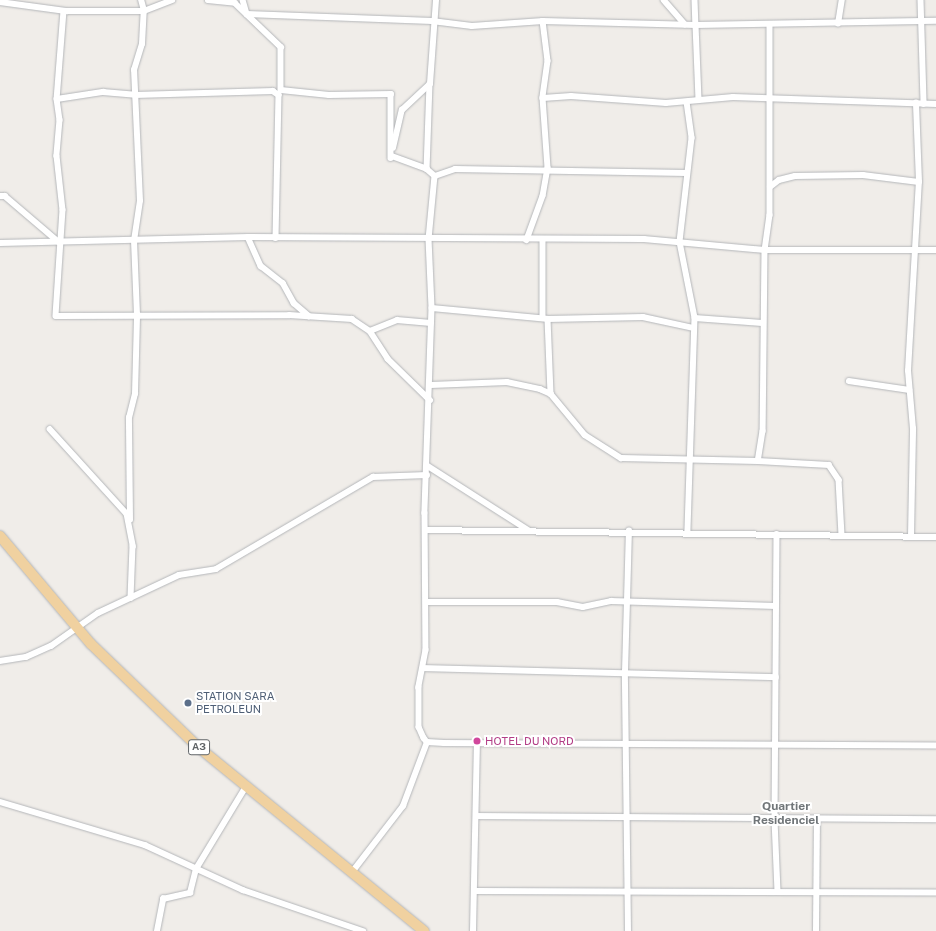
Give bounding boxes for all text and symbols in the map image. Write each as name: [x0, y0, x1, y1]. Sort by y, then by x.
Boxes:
place label: STATION SARA PETROLEUN: [196, 690, 275, 716]
marker: STATION SARA PETROLEUN: [183, 698, 193, 708]
place label: HOTEL DU NORD: [485, 734, 574, 748]
marker: HOTEL DU NORD: [472, 736, 482, 746]
road number: A3: [188, 739, 210, 755]
district label: Quartier Residenciel: [753, 800, 819, 828]

